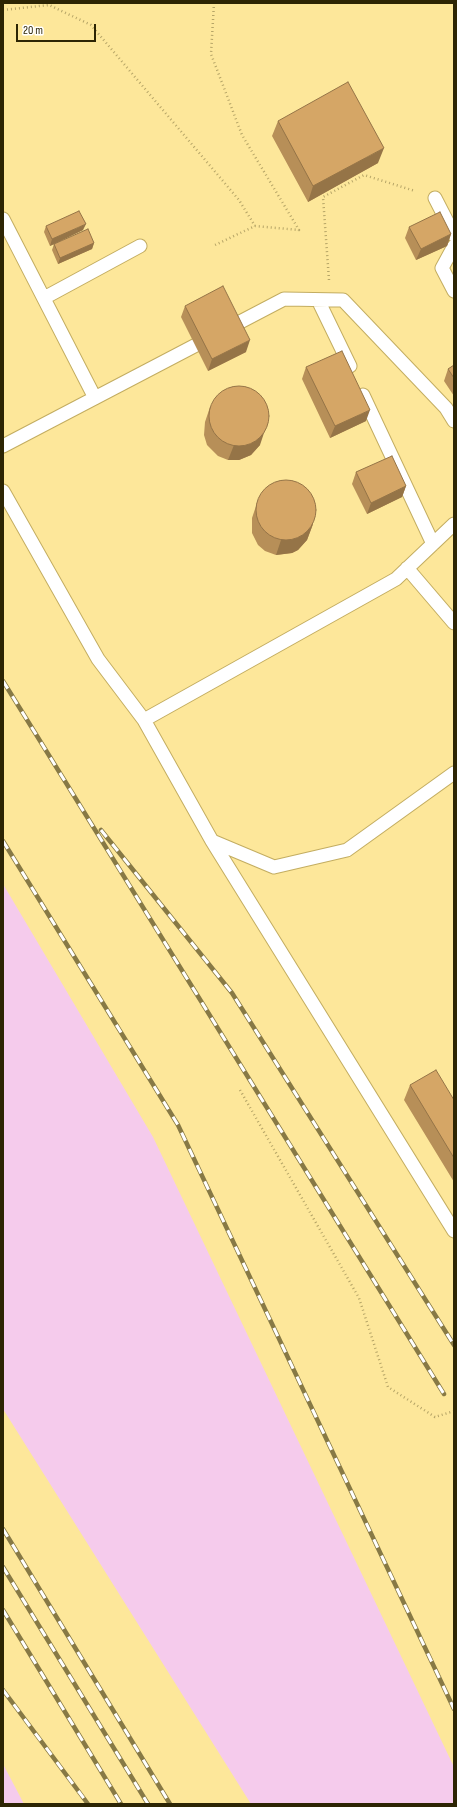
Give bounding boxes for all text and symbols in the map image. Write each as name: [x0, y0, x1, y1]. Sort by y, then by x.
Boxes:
scale bar: [18, 16, 98, 42]
text: 20 m: [23, 23, 43, 38]

